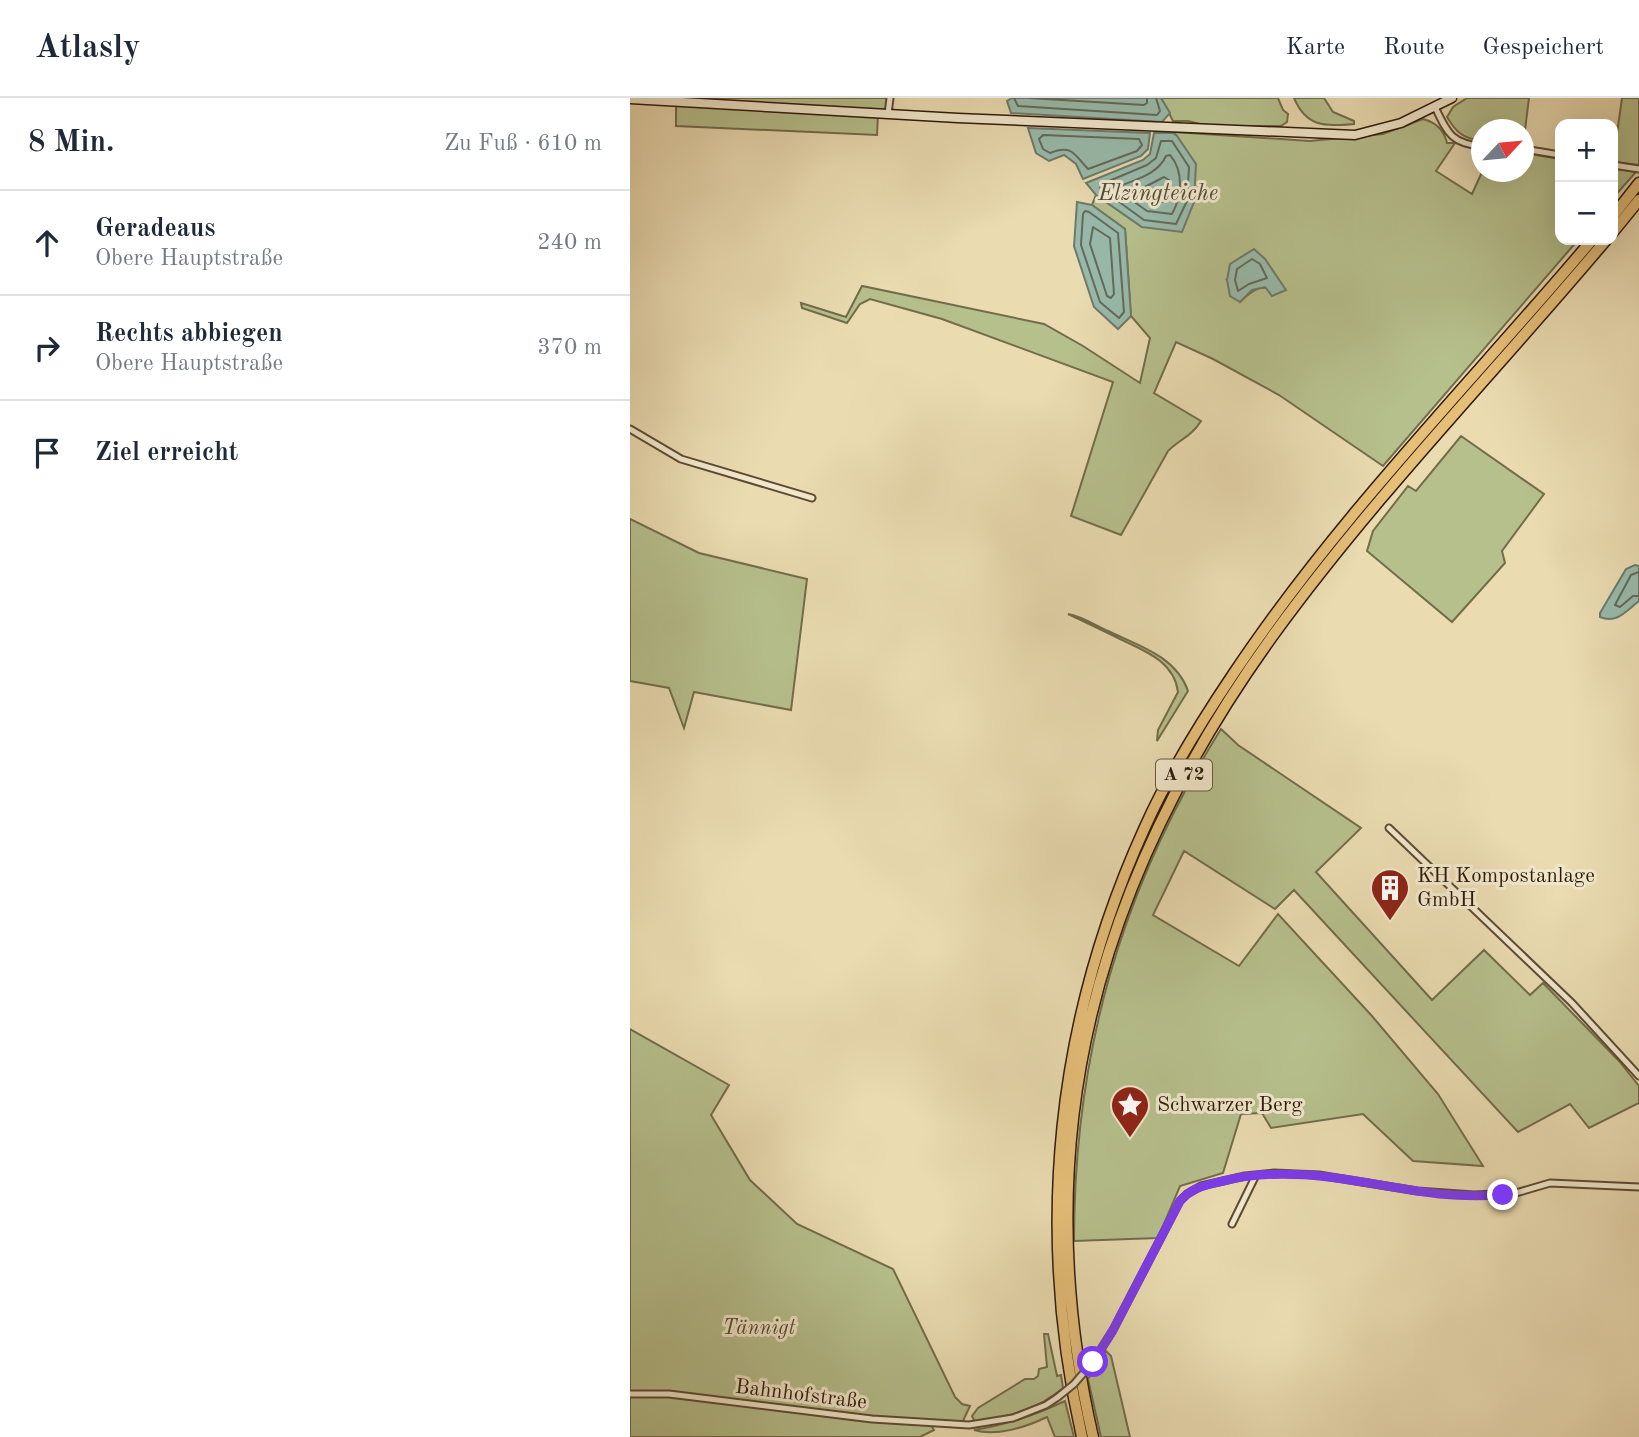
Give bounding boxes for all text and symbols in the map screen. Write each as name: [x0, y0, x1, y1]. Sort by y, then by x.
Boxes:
text: Atlasly: [35, 32, 140, 65]
text: Karte: [1286, 36, 1345, 60]
text: Route: [1383, 36, 1445, 60]
text: Gespeichert: [1483, 36, 1604, 60]
north arrow: [1471, 119, 1534, 182]
map controls: [1555, 119, 1618, 245]
button: +: [1555, 119, 1618, 182]
text: 8 Min.: [28, 128, 114, 158]
text: Zu Fuß · 610 m: [444, 132, 602, 155]
water label: Elzingteiche: [1097, 182, 1218, 206]
button: −: [1555, 182, 1618, 245]
text: Geradeaus: [95, 216, 215, 242]
icon: ahead: [28, 224, 66, 262]
text: 240 m: [537, 231, 602, 254]
text: Obere Hauptstraße: [95, 247, 283, 270]
text: Rechts abbiegen: [95, 321, 283, 347]
icon: right: [28, 329, 66, 367]
text: 370 m: [537, 336, 602, 359]
text: Obere Hauptstraße: [95, 352, 283, 375]
icon: arrive: [28, 434, 66, 472]
text: Ziel erreicht: [95, 440, 238, 466]
road number: A 72: [1156, 760, 1212, 790]
place label: KH Kompostanlage GmbH: [1417, 866, 1595, 911]
building icon: KH Kompostanlage GmbH: [1369, 867, 1411, 922]
place icon: Schwarzer Berg: [1109, 1084, 1151, 1139]
place label: Schwarzer Berg: [1157, 1095, 1303, 1116]
route end: [1487, 1179, 1518, 1210]
park label: Tännigt: [723, 1318, 796, 1339]
route start: [1077, 1346, 1108, 1377]
street label: Bahnhofstraße: [734, 1377, 868, 1413]

